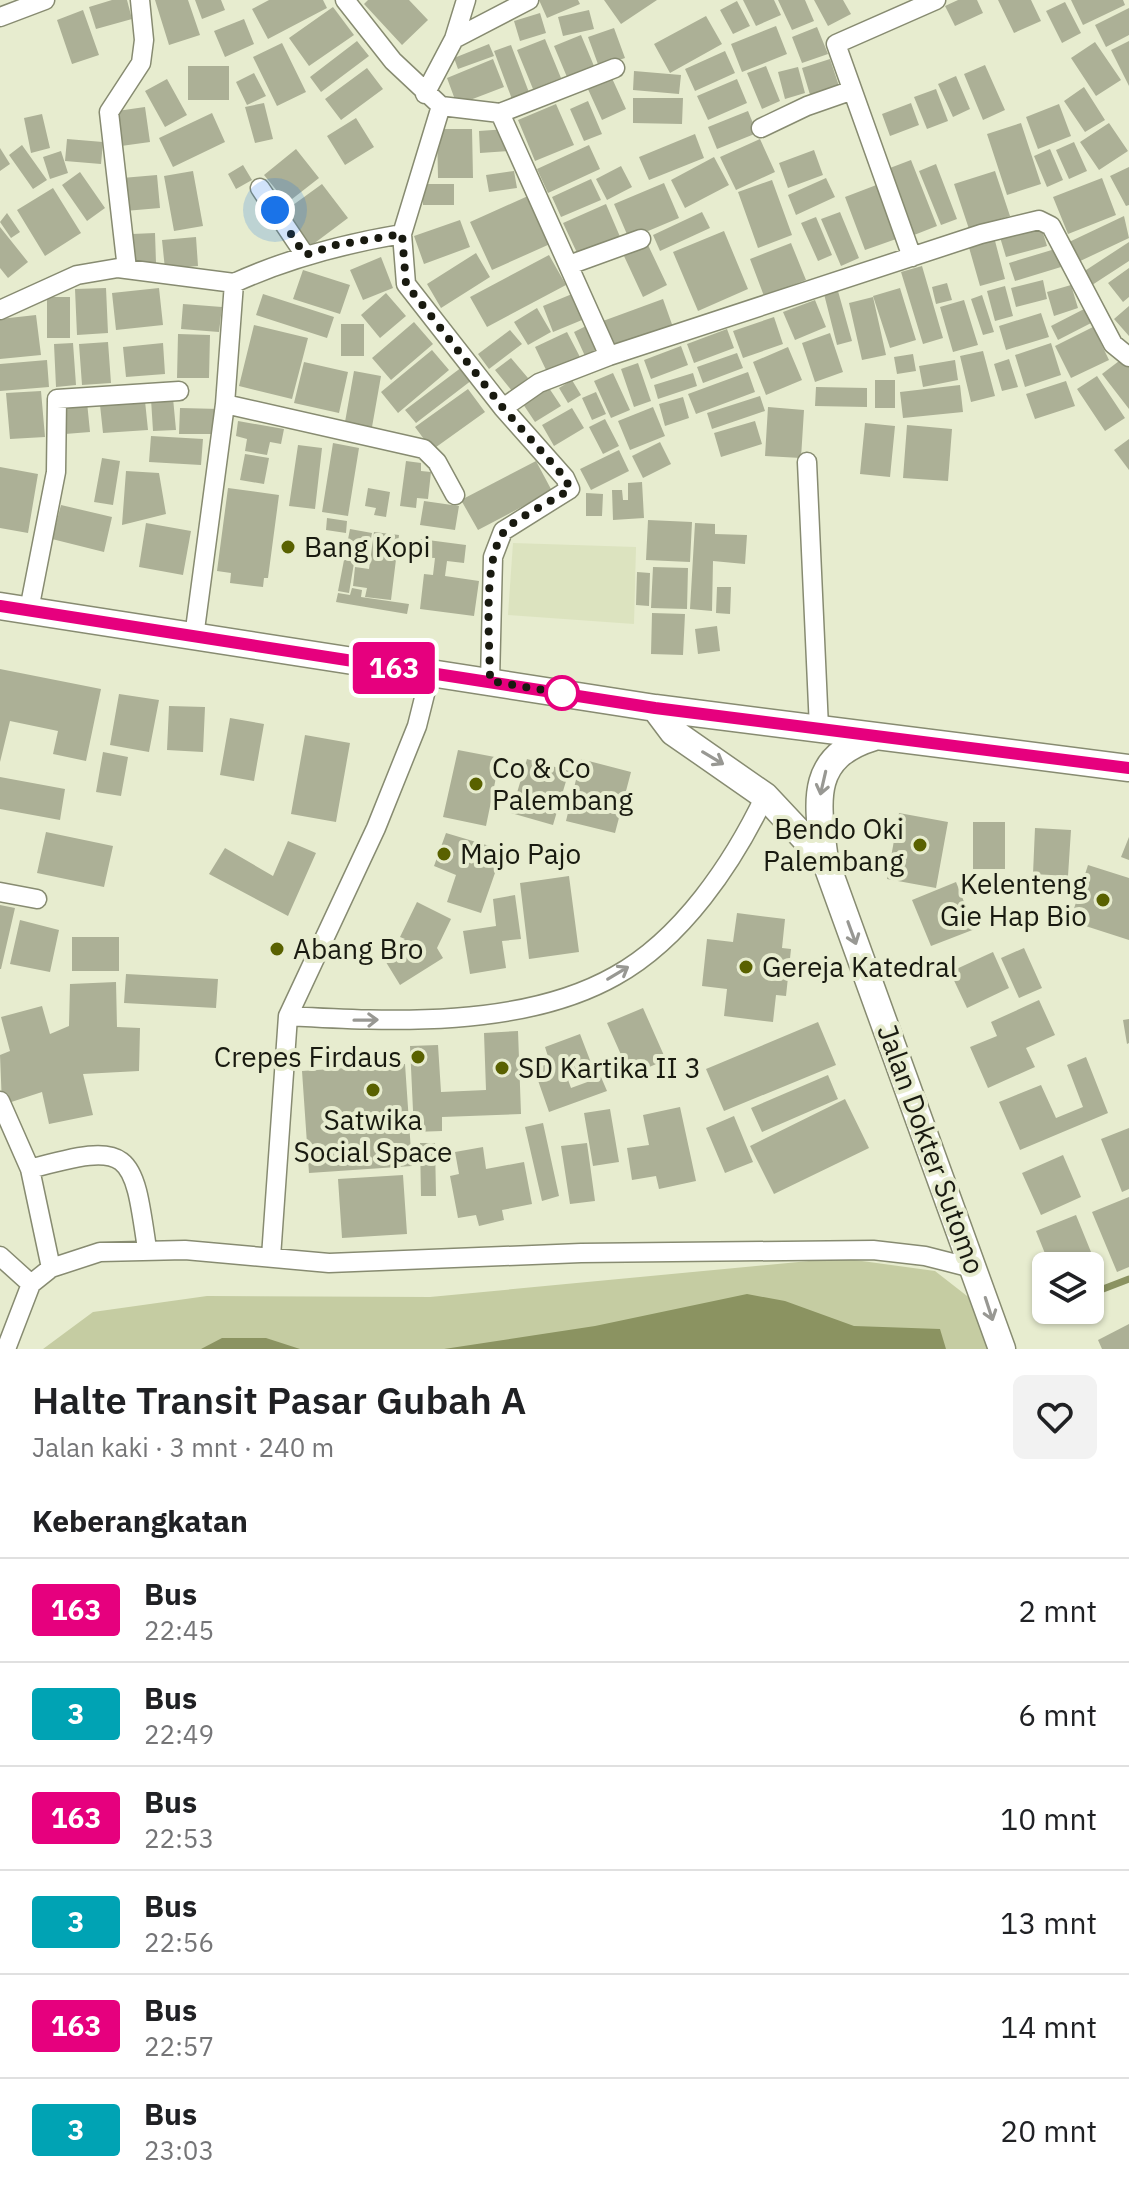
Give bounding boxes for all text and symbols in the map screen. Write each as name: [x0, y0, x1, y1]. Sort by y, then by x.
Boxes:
your location: [255, 190, 295, 230]
place label: Bang Kopi: [304, 528, 431, 565]
marker: Bang Kopi: [279, 538, 297, 556]
line badge: 163: [348, 642, 440, 694]
text: 163: [369, 649, 419, 686]
unlabelled marker: [545, 676, 579, 710]
place label: Co & Co Palembang: [492, 749, 633, 818]
one-way arrow: [701, 751, 724, 767]
one-way arrow: [815, 770, 830, 796]
marker: Co & Co Palembang: [467, 775, 485, 793]
place label: Bendo Oki Palembang: [763, 810, 904, 879]
place label: Majo Pajo: [460, 835, 581, 872]
marker: Bendo Oki Palembang: [911, 836, 929, 854]
marker: Majo Pajo: [435, 845, 453, 863]
place label: Kelenteng Gie Hap Bio: [940, 865, 1087, 934]
marker: Kelenteng Gie Hap Bio: [1094, 891, 1112, 909]
one-way arrow: [846, 920, 860, 945]
place label: Abang Bro: [293, 930, 424, 967]
marker: Abang Bro: [268, 940, 286, 958]
place label: Gereja Katedral: [762, 948, 957, 985]
marker: Gereja Katedral: [737, 958, 755, 976]
one-way arrow: [607, 964, 629, 981]
one-way arrow: [352, 1012, 379, 1028]
street label: Jalan Dokter Sutomo: [869, 1019, 994, 1279]
place label: Crepes Firdaus: [214, 1038, 402, 1075]
marker: Crepes Firdaus: [409, 1048, 427, 1066]
place label: SD Kartika II 3: [518, 1049, 701, 1086]
marker: SD Kartika II 3: [493, 1059, 511, 1077]
marker: Satwika Social Space: [364, 1081, 382, 1099]
place label: Satwika Social Space: [294, 1101, 452, 1170]
map controls: [1032, 1252, 1104, 1324]
button: layers: [1032, 1252, 1104, 1324]
one-way arrow: [982, 1296, 997, 1321]
text: Halte Transit Pasar Gubah A: [32, 1375, 526, 1424]
button: heart: [1013, 1375, 1097, 1459]
text: Jalan kaki · 3 mnt · 240 m: [32, 1430, 334, 1464]
text: Keberangkatan: [32, 1501, 248, 1540]
text: Bus: [144, 1574, 197, 1613]
text: 163: [51, 1591, 101, 1628]
text: 2 mnt: [1018, 1591, 1097, 1630]
text: 22:45: [144, 1613, 214, 1647]
text: Bus: [144, 1678, 197, 1717]
text: 3: [68, 1695, 84, 1732]
text: 6 mnt: [1018, 1695, 1097, 1734]
text: 22:49: [144, 1717, 214, 1751]
text: Bus: [144, 1782, 197, 1821]
text: 163: [51, 1799, 101, 1836]
text: 10 mnt: [1000, 1799, 1097, 1838]
text: 22:53: [144, 1821, 214, 1855]
text: Bus: [144, 1886, 197, 1925]
text: 3: [68, 1903, 84, 1940]
text: 13 mnt: [1000, 1903, 1097, 1942]
text: 22:56: [144, 1925, 214, 1959]
text: Bus: [144, 1990, 197, 2029]
text: 163: [51, 2007, 101, 2044]
text: 14 mnt: [1000, 2007, 1097, 2046]
text: 22:57: [144, 2029, 214, 2063]
text: Bus: [144, 2094, 197, 2133]
text: 3: [68, 2111, 84, 2148]
text: 20 mnt: [1000, 2111, 1097, 2150]
text: 23:03: [144, 2133, 214, 2167]

